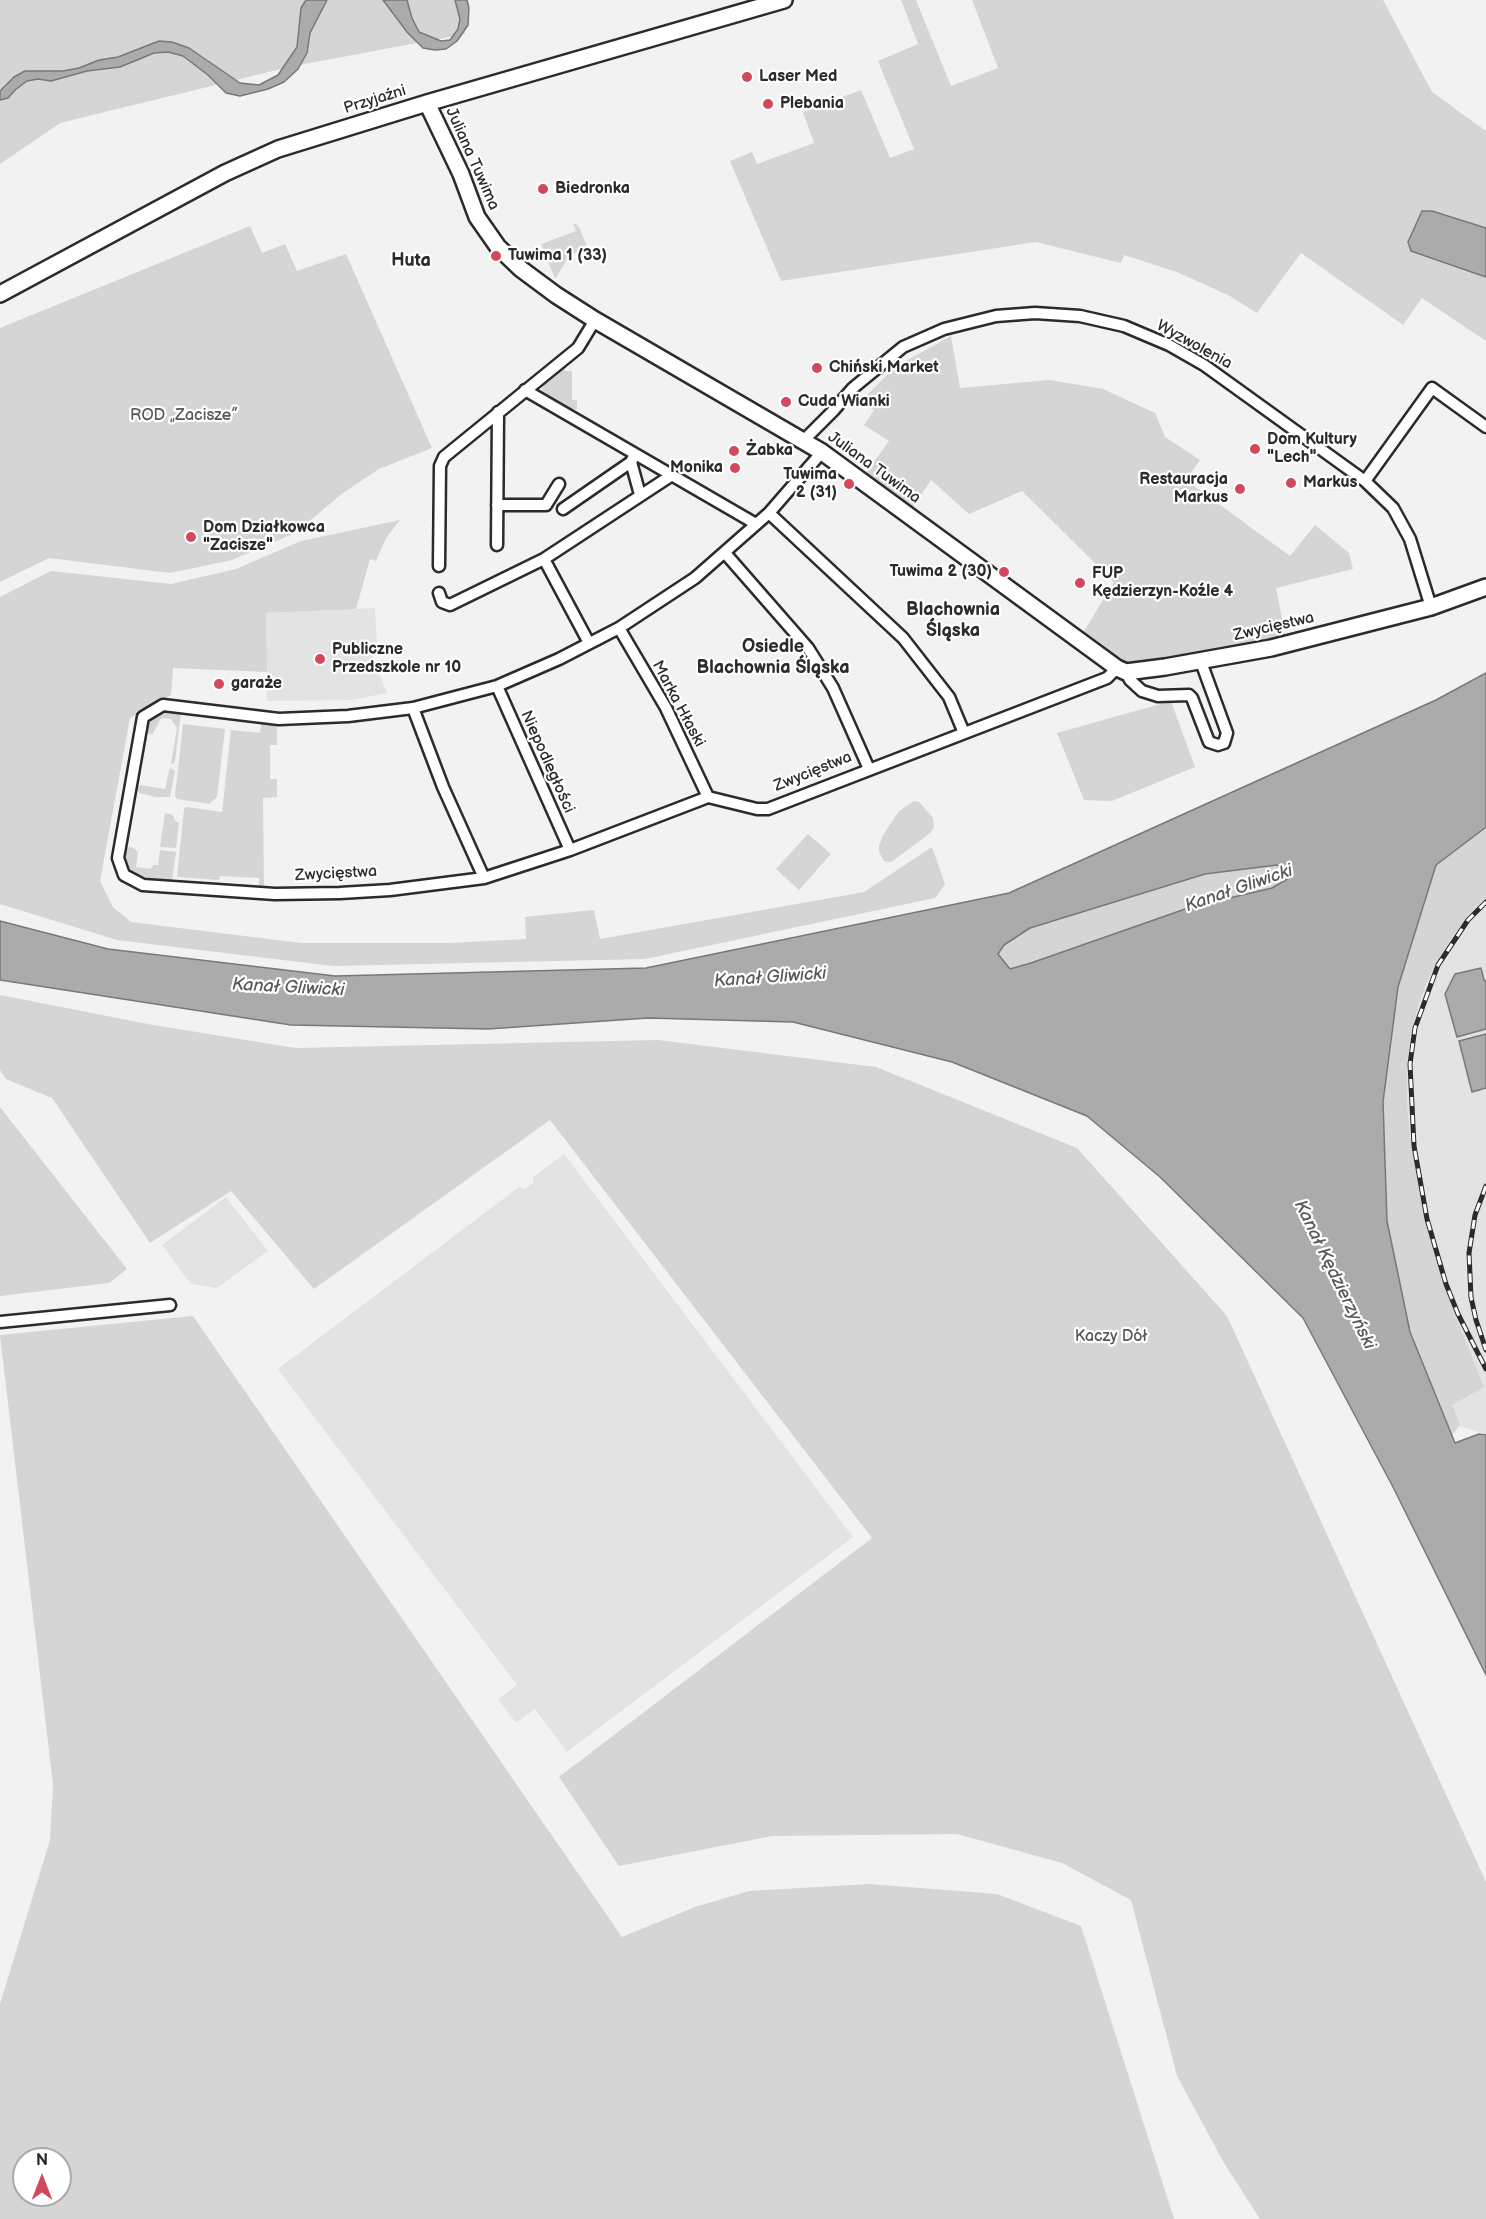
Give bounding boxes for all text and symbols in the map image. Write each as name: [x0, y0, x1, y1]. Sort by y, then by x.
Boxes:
place label: Laser Med: [759, 67, 837, 87]
marker: Laser Med: [740, 70, 754, 84]
street label: Przyjaźni: [342, 81, 408, 119]
place label: Plebania: [780, 94, 844, 114]
marker: Plebania: [761, 97, 775, 111]
street label: Juliana Tuwima: [441, 105, 503, 213]
place label: Biedronka: [555, 179, 630, 199]
marker: Biedronka: [536, 182, 550, 196]
place label: Tuwima 1 (33): [508, 246, 607, 266]
marker: Tuwima 1 (33): [489, 249, 503, 263]
district label: Huta: [391, 250, 431, 272]
street label: Wyzwolenia: [1153, 316, 1235, 374]
place label: Chiński Market: [829, 358, 939, 378]
marker: Chiński Market: [810, 361, 824, 375]
place label: Cuda Wianki: [798, 392, 890, 412]
marker: Cuda Wianki: [779, 395, 793, 409]
park label: ROD „Zacisze”: [130, 406, 238, 426]
street label: Juliana Tuwima: [824, 428, 924, 508]
place label: Dom Kultury "Lech": [1267, 430, 1357, 468]
place label: Żabka: [746, 441, 793, 461]
marker: Dom Kultury "Lech": [1248, 442, 1262, 456]
marker: Żabka: [727, 444, 741, 458]
place label: Monika: [670, 458, 723, 478]
marker: Monika: [728, 461, 742, 475]
place label: Tuwima 2 (31): [783, 465, 837, 503]
place label: Restauracja Markus: [1139, 470, 1228, 508]
place label: Markus: [1303, 473, 1357, 493]
marker: Markus: [1284, 476, 1298, 490]
marker: Tuwima 2 (31): [842, 477, 856, 491]
marker: Restauracja Markus: [1233, 482, 1247, 496]
place label: Dom Działkowca "Zacisze": [203, 518, 325, 556]
marker: Dom Działkowca "Zacisze": [184, 530, 198, 544]
place label: Tuwima 2 (30): [889, 562, 992, 582]
place label: FUP Kędzierzyn-Koźle 4: [1092, 564, 1233, 602]
marker: Tuwima 2 (30): [997, 565, 1011, 579]
marker: FUP Kędzierzyn-Koźle 4: [1073, 576, 1087, 590]
district label: Blachownia Śląska: [906, 599, 1000, 642]
street label: Zwycięstwa: [1232, 608, 1316, 646]
district label: Osiedle Blachownia Śląska: [697, 636, 849, 678]
place label: Publiczne Przedszkole nr 10: [332, 640, 461, 678]
marker: Publiczne Przedszkole nr 10: [313, 652, 327, 666]
street label: Marka Hłaski: [647, 658, 709, 750]
place label: garaże: [231, 674, 282, 694]
marker: garaże: [212, 677, 226, 691]
street label: Niepodległości: [516, 708, 578, 816]
street label: Zwycięstwa: [771, 748, 855, 796]
water label: Kanał Gliwicki: [1182, 860, 1296, 918]
street label: Zwycięstwa: [295, 862, 377, 886]
water label: Kanał Gliwicki: [713, 963, 827, 993]
water label: Kanał Gliwicki: [231, 974, 345, 1002]
water label: Kanał Kędzierzyński: [1289, 1197, 1379, 1353]
park label: Kaczy Dół: [1075, 1327, 1147, 1347]
north arrow: [12, 2147, 72, 2207]
text: N: [36, 2151, 48, 2170]

